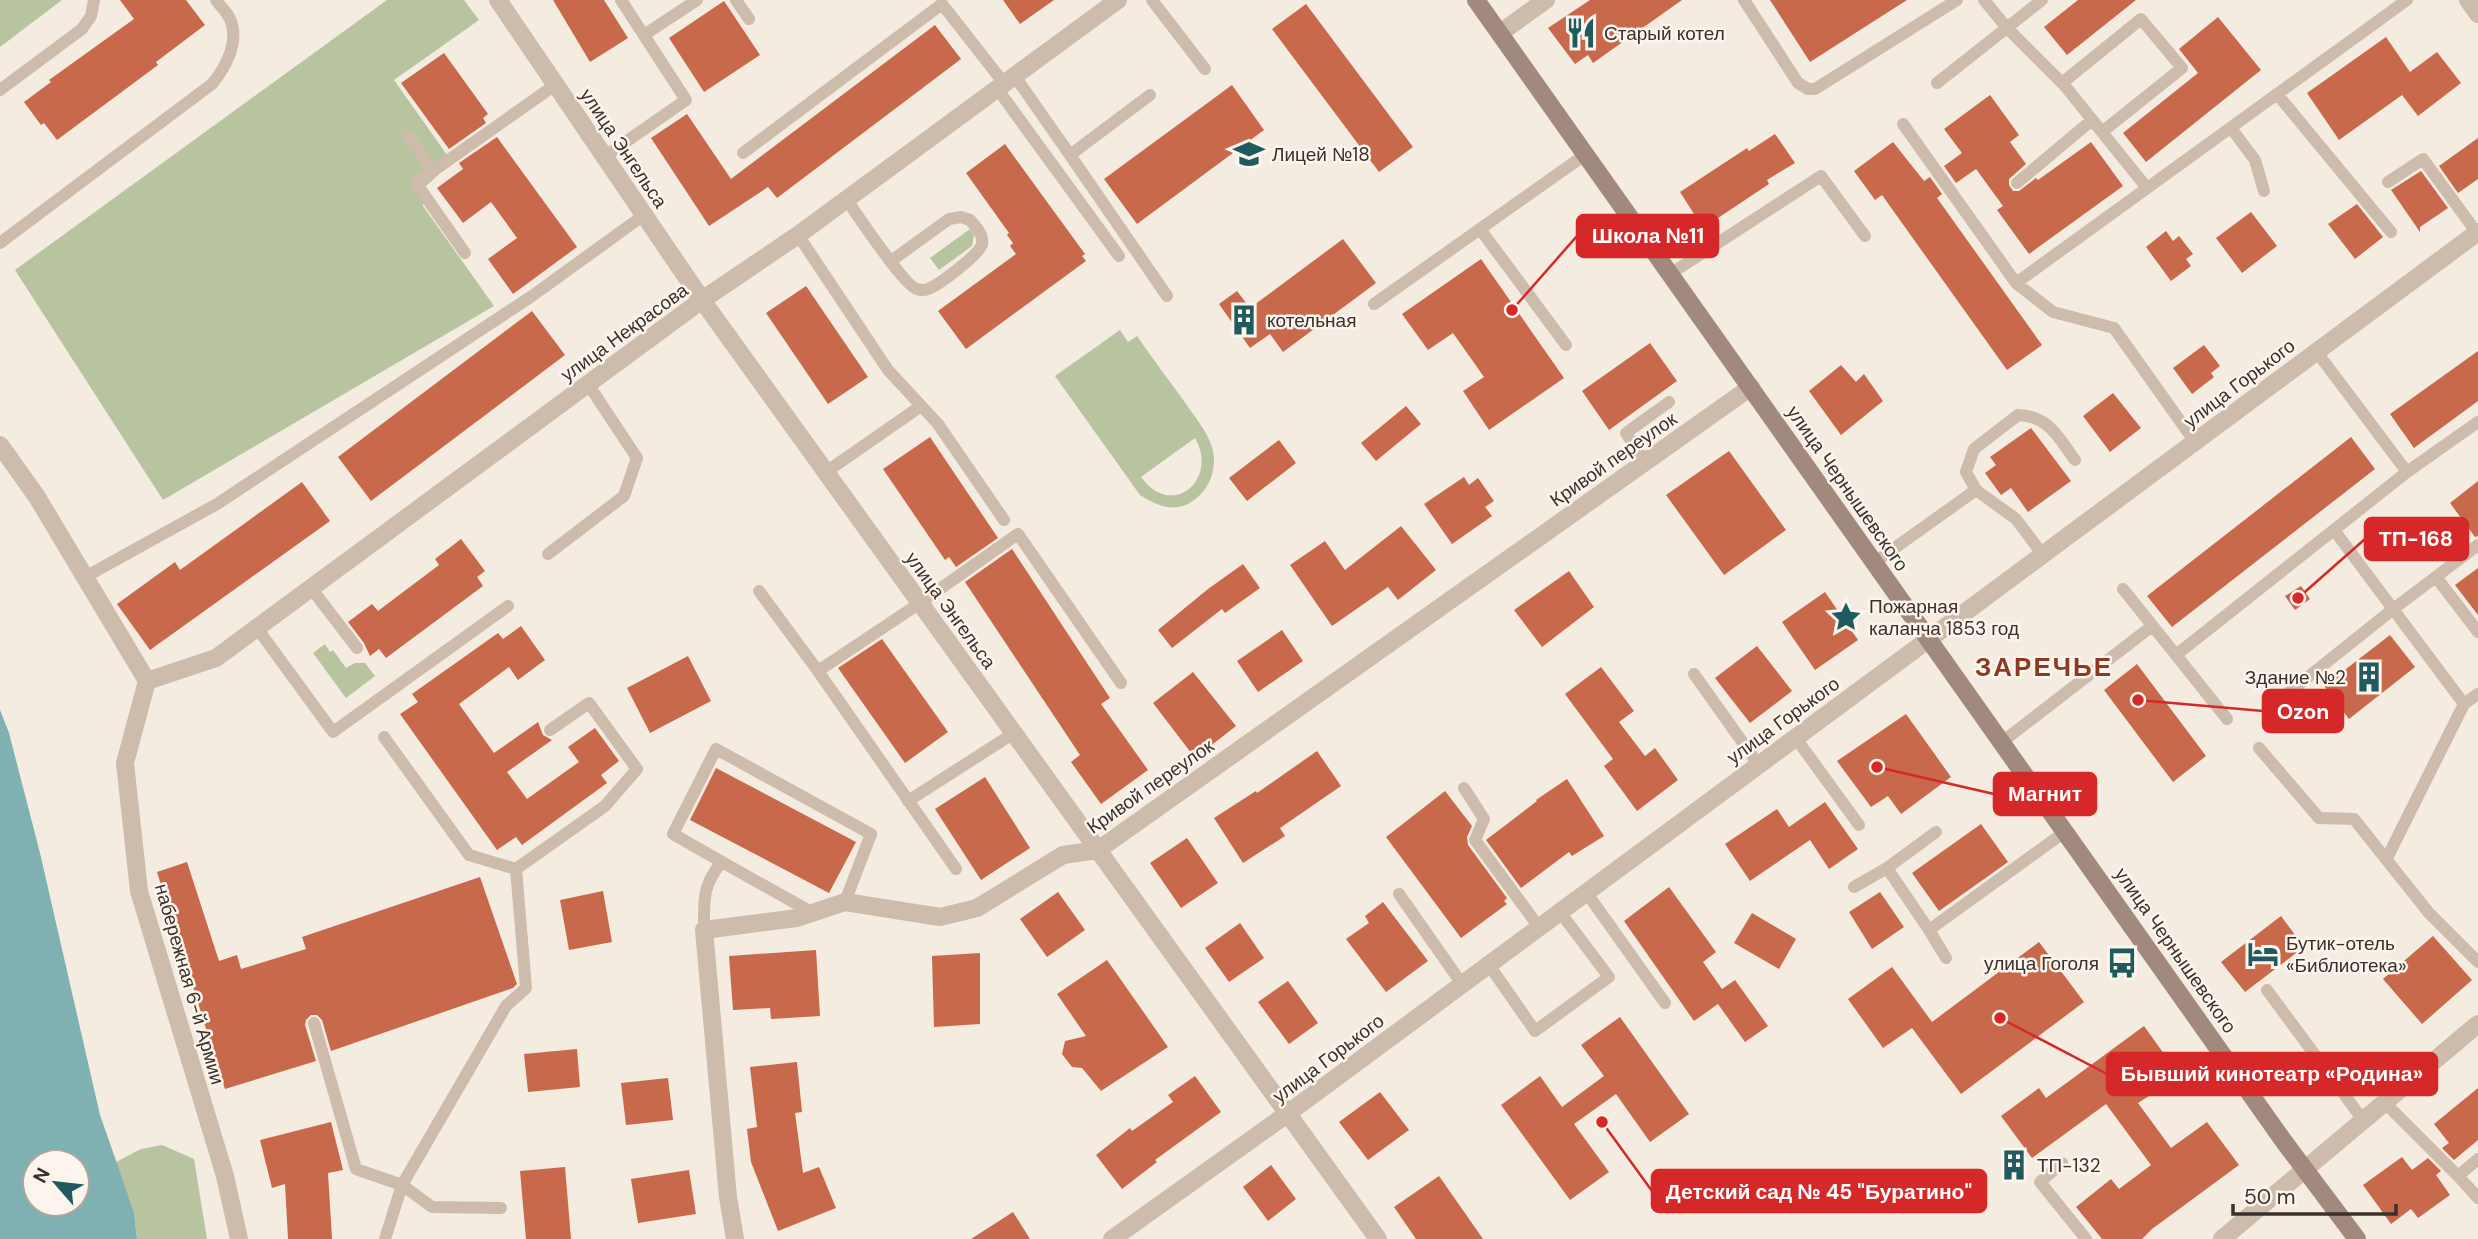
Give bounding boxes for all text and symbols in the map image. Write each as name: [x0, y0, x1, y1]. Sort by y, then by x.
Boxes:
restaurant icon: Старый котел: [1564, 16, 1598, 50]
place label: Старый котел: [1604, 21, 1725, 46]
street label: улица Энгельса: [574, 84, 673, 213]
school or university icon: Лицей №18: [1232, 137, 1266, 171]
place label: Лицей №18: [1272, 142, 1370, 167]
callout: Школа №11: [1577, 215, 1718, 257]
text: Школа №11: [1592, 222, 1704, 250]
street label: улица Некрасова: [556, 277, 693, 387]
building icon: котельная: [1227, 303, 1261, 337]
place label: котельная: [1267, 308, 1356, 333]
street label: улица Горького: [2178, 333, 2300, 434]
street label: улица Чернышевского: [1781, 401, 1914, 576]
street label: Кривой переулок: [1545, 406, 1682, 512]
callout: ТП-168: [2365, 518, 2468, 560]
text: ТП-168: [2379, 525, 2453, 553]
street label: улица Энгельса: [900, 547, 1002, 674]
place label: Пожарная каланча 1853 год: [1869, 594, 2019, 641]
place icon: Пожарная каланча 1853 год: [1829, 600, 1863, 634]
district label: ЗАРЕЧЬЕ: [1975, 650, 2113, 684]
building icon: Здание №2: [2352, 660, 2386, 694]
place label: Здание №2: [2245, 665, 2346, 690]
street label: улица Горького: [1722, 671, 1845, 770]
callout: Ozon: [2263, 690, 2343, 732]
text: Ozon: [2277, 698, 2329, 726]
street label: Кривой переулок: [1082, 733, 1219, 839]
callout: Магнит: [1994, 773, 2096, 815]
text: Магнит: [2008, 780, 2082, 808]
street label: улица Чернышевского: [2109, 863, 2242, 1038]
street label: набережная 6-й Армии: [149, 881, 230, 1087]
place label: Бутик-отель «Библиотека»: [2286, 931, 2407, 978]
hotel icon: Бутик-отель «Библиотека»: [2246, 937, 2280, 971]
bus stop icon: улица Гоголя: [2105, 946, 2139, 980]
place label: улица Гоголя: [1984, 951, 2099, 976]
street label: улица Горького: [1267, 1008, 1389, 1109]
callout: Бывший кинотеатр «Родина»: [2107, 1053, 2437, 1095]
text: Бывший кинотеатр «Родина»: [2121, 1060, 2423, 1088]
north arrow: [21, 1148, 91, 1218]
building icon: ТП-132: [1997, 1148, 2031, 1182]
place label: ТП-132: [2037, 1153, 2101, 1178]
text: N: [27, 1163, 56, 1187]
callout: Детский сад № 45 "Буратино": [1652, 1170, 1986, 1212]
scale bar: [2233, 1172, 2396, 1216]
text: Детский сад № 45 "Буратино": [1666, 1178, 1972, 1206]
text: 50 m: [2244, 1183, 2295, 1211]

